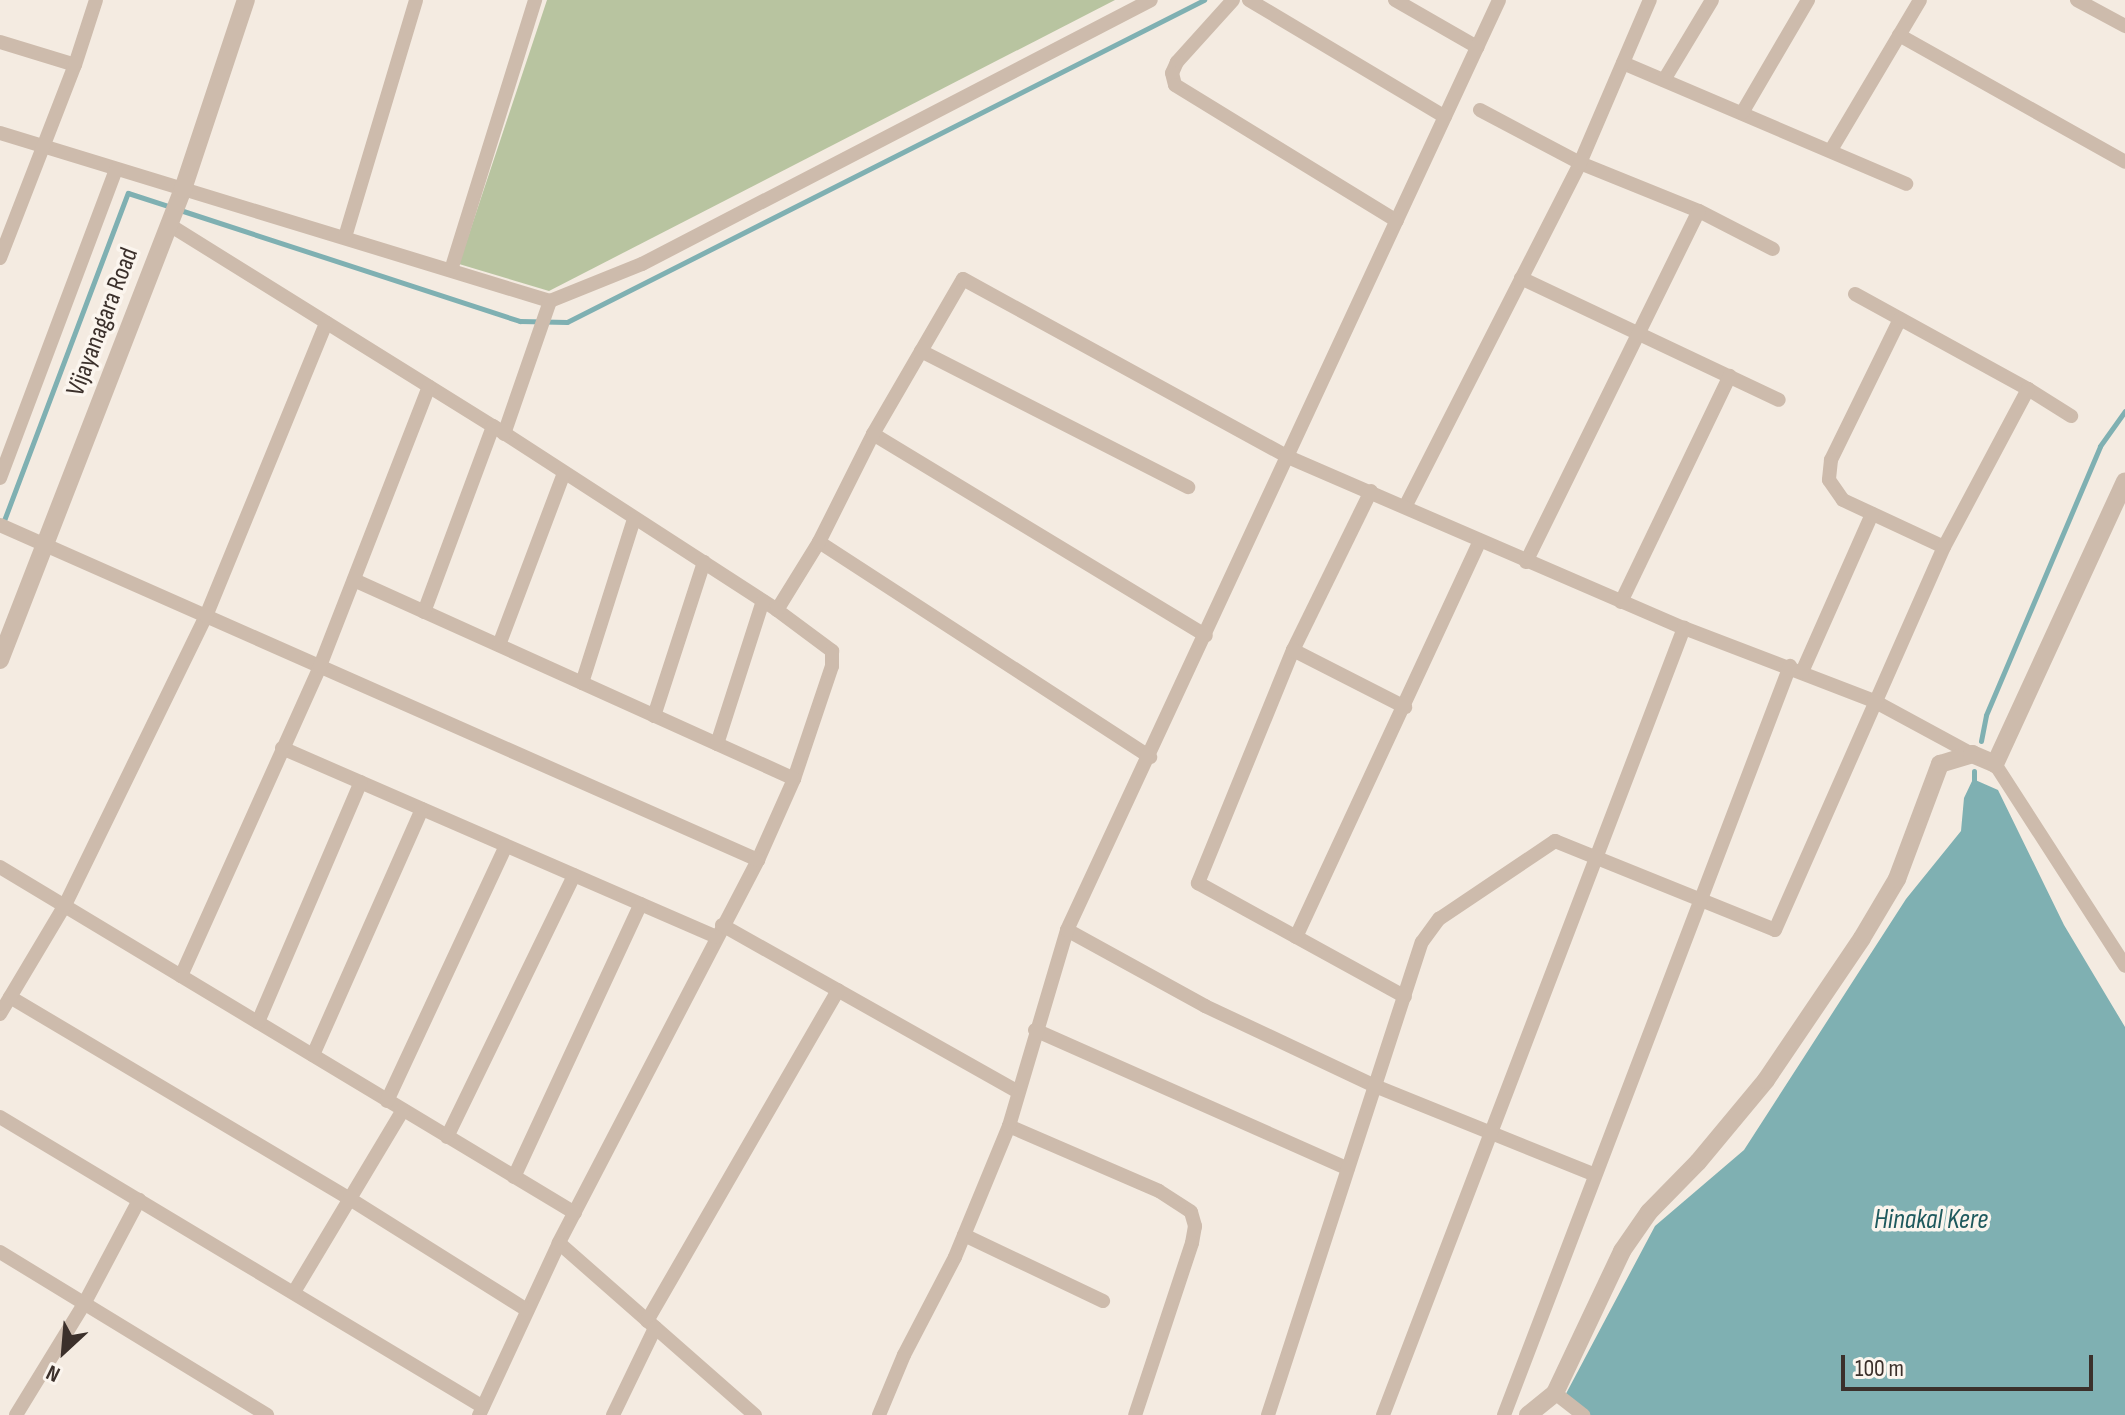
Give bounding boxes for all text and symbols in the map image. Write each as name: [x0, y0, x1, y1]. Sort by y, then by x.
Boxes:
street label: Vijayanagara Road: [60, 243, 146, 401]
water label: Hinakal Kere: [1874, 1203, 1988, 1237]
north arrow: [24, 1311, 104, 1391]
scale bar: [1845, 1339, 2097, 1389]
text: 100 m: [1855, 1354, 1904, 1383]
text: N: [42, 1358, 64, 1388]

